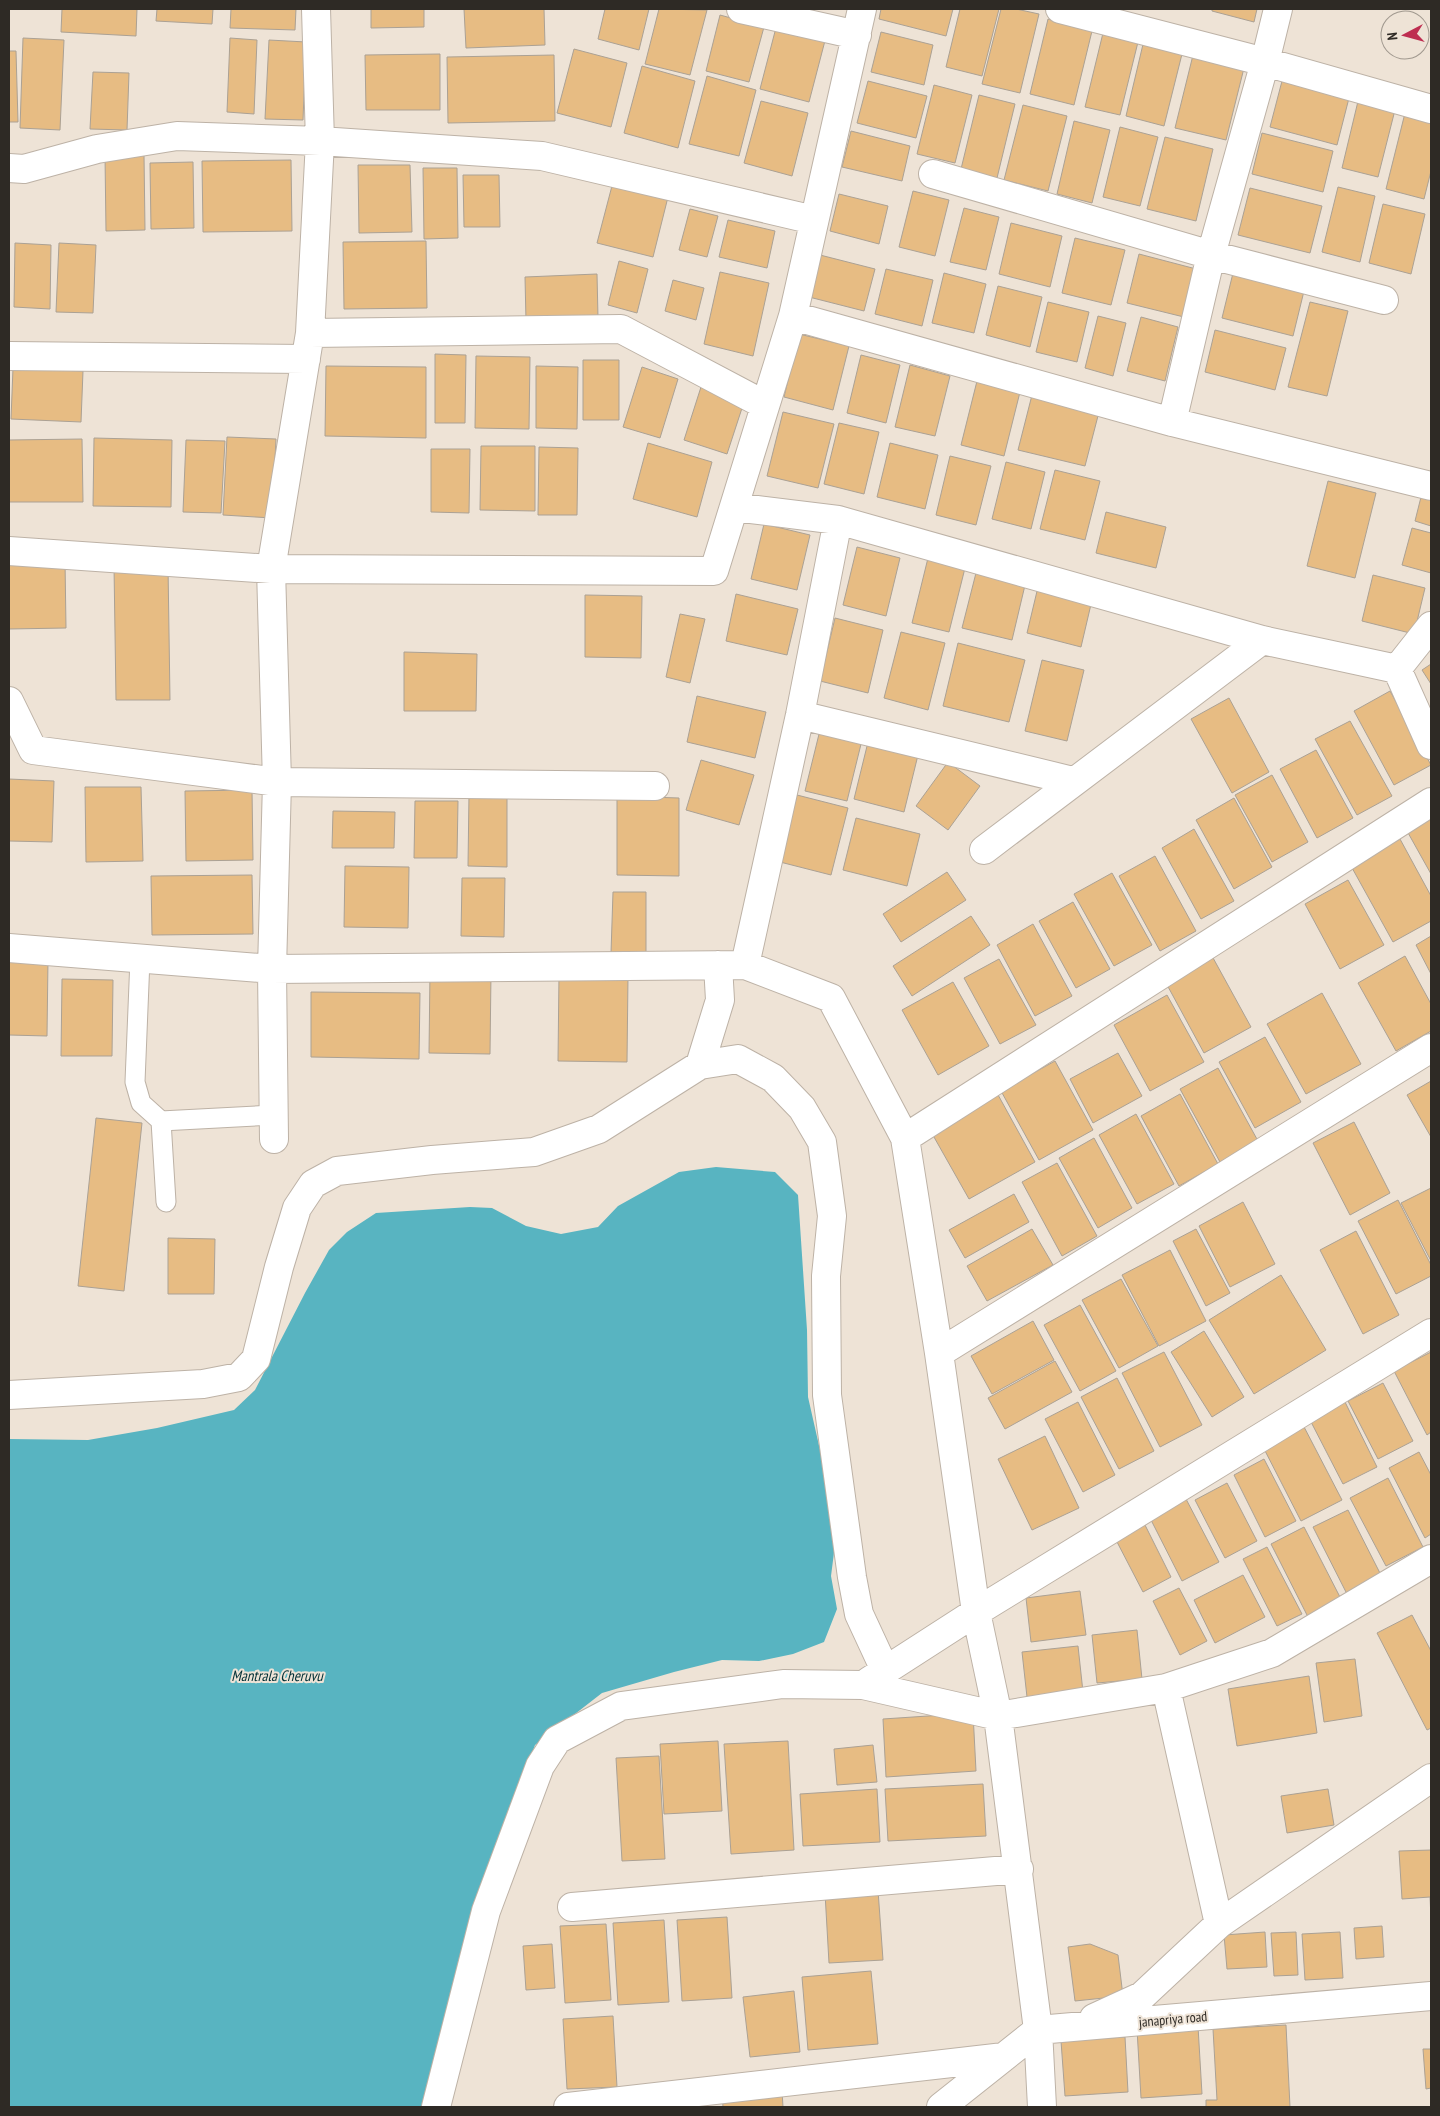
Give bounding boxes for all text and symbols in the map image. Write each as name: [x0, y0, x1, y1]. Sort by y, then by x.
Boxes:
north arrow: [1380, 10, 1430, 60]
text: N: [1383, 32, 1401, 41]
water label: Mantrala Cheruvu: [231, 1666, 324, 1685]
street label: janapriya road: [1138, 2007, 1208, 2031]

